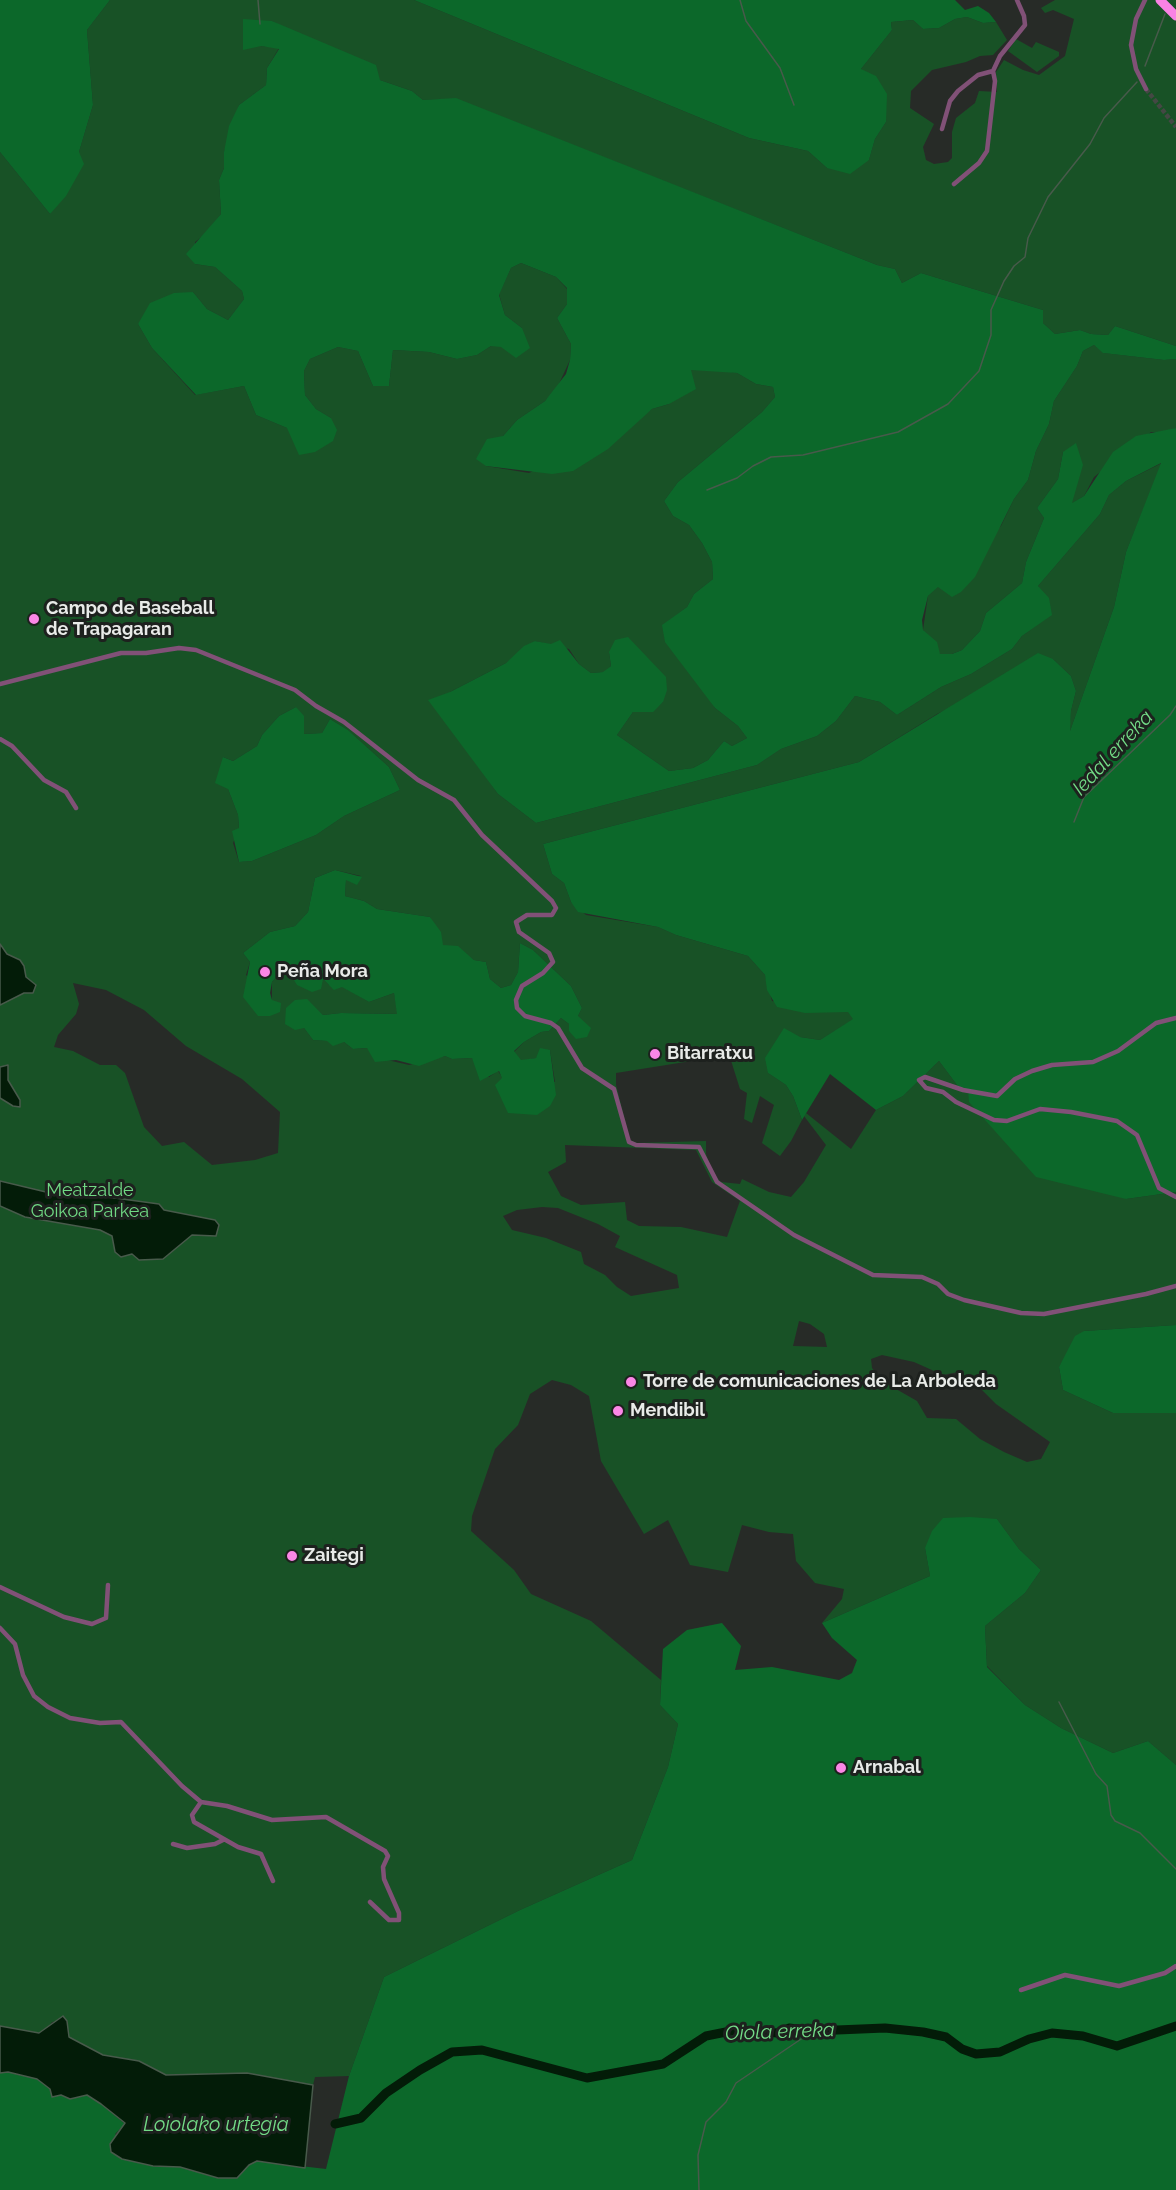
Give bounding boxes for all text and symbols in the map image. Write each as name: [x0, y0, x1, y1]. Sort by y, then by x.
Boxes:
place label: Campo de Baseball de Trapagaran: [46, 598, 214, 640]
marker: Campo de Baseball de Trapagaran: [27, 612, 41, 626]
water label: Iedal erreka: [1068, 706, 1158, 800]
place label: Peña Mora: [277, 961, 368, 983]
marker: Peña Mora: [258, 965, 272, 979]
place label: Bitarratxu: [667, 1043, 753, 1065]
marker: Bitarratxu: [648, 1047, 662, 1061]
park label: Meatzalde Goikoa Parkea: [31, 1180, 149, 1222]
place label: Torre de comunicaciones de La Arboleda: [643, 1371, 996, 1393]
marker: Torre de comunicaciones de La Arboleda: [624, 1375, 638, 1389]
place label: Mendibil: [630, 1400, 705, 1422]
marker: Mendibil: [611, 1404, 625, 1418]
place label: Zaitegi: [304, 1545, 364, 1567]
marker: Zaitegi: [285, 1549, 299, 1563]
place label: Arnabal: [853, 1757, 921, 1779]
marker: Arnabal: [834, 1761, 848, 1775]
water label: Oiola erreka: [725, 2018, 835, 2046]
water label: Loiolako urtegia: [143, 2113, 289, 2137]

